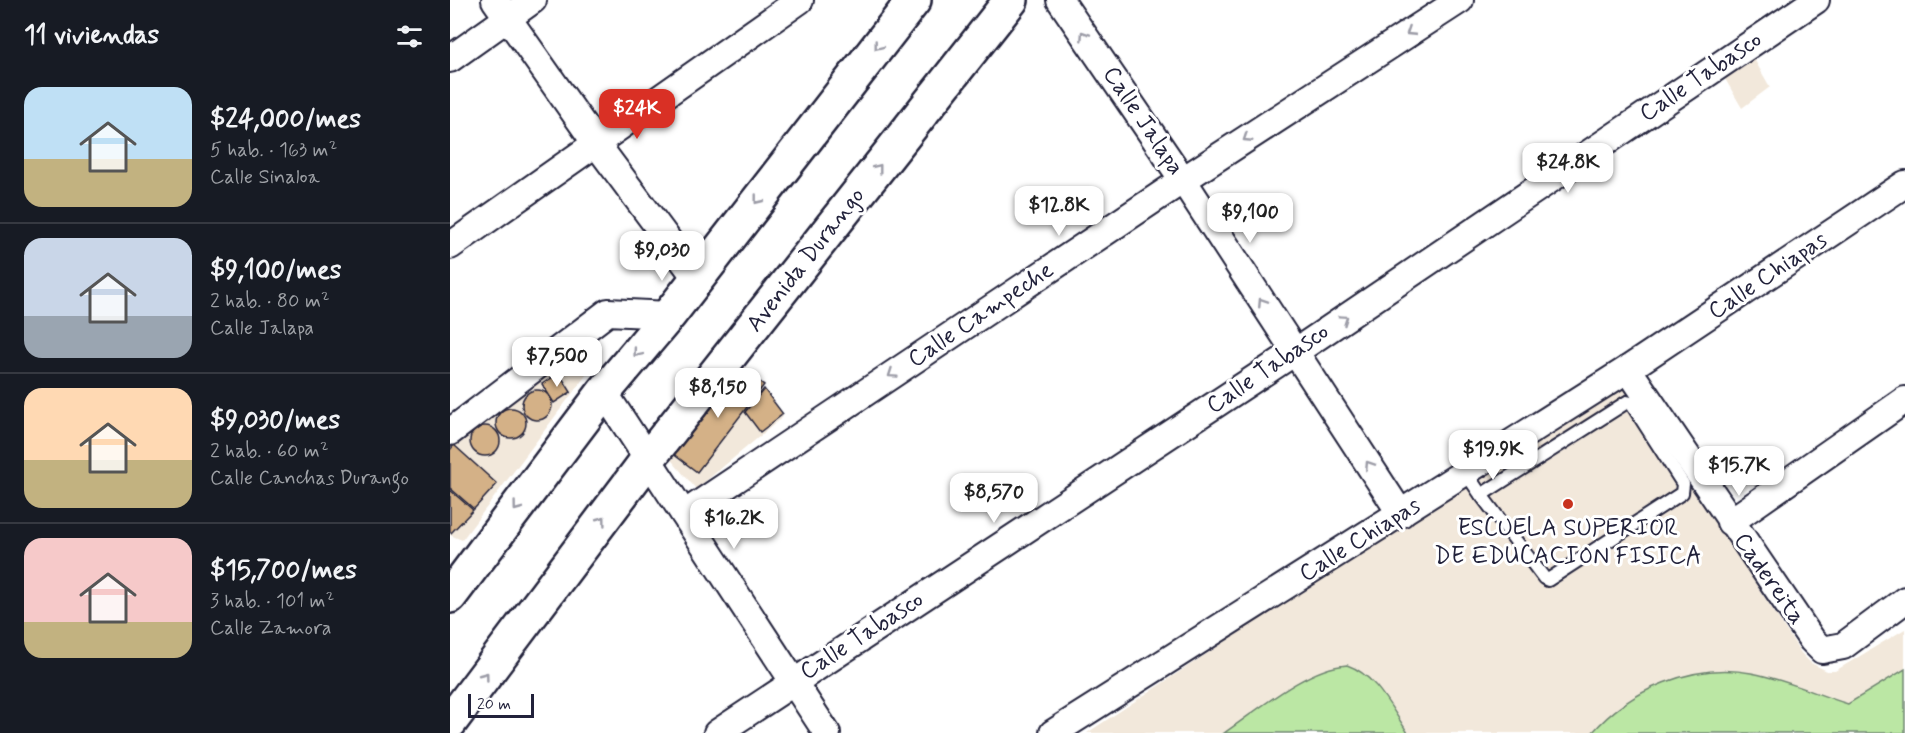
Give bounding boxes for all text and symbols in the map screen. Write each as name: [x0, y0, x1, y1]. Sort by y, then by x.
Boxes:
text: 11 viviendas: [24, 19, 159, 53]
icon: filters: [393, 20, 426, 53]
one-way arrow: [1406, 25, 1417, 36]
street label: Calle Tabasco: [1634, 25, 1768, 129]
one-way arrow: [1080, 31, 1091, 42]
one-way arrow: [874, 39, 885, 50]
street label: Calle Jalapa: [1095, 61, 1191, 181]
pin: $24K: [601, 89, 673, 140]
text: $24K: [613, 95, 661, 122]
text: $24,000/mes: [210, 103, 361, 137]
icon: home: [72, 111, 144, 183]
one-way arrow: [1243, 131, 1254, 142]
text: 5 hab. · 163 m²: [210, 137, 337, 164]
pin: $24.8K: [1519, 143, 1617, 194]
text: $24.8K: [1536, 149, 1600, 176]
text: Calle Sinaloa: [210, 164, 320, 191]
one-way arrow: [871, 164, 882, 175]
street label: Avenida Durango: [740, 181, 872, 339]
pin: $12.8K: [1010, 186, 1108, 237]
text: $12.8K: [1029, 192, 1089, 219]
one-way arrow: [755, 193, 766, 204]
pin: $9,100: [1201, 193, 1299, 244]
text: $9,100: [1221, 199, 1279, 226]
street label: Calle Chiapas: [1702, 225, 1834, 327]
pin: $9,030: [613, 231, 711, 282]
text: $9,030: [634, 237, 690, 264]
text: $9,100/mes: [210, 254, 341, 288]
street label: Calle Campeche: [902, 255, 1060, 375]
icon: home: [72, 262, 144, 334]
text: 2 hab. · 80 m²: [210, 288, 330, 315]
one-way arrow: [1258, 298, 1270, 308]
text: Calle Jalapa: [210, 315, 314, 342]
one-way arrow: [1337, 315, 1348, 326]
street label: Calle Tabasco: [1201, 317, 1335, 421]
pin: $7,500: [508, 337, 606, 388]
text: $7,500: [526, 343, 588, 370]
one-way arrow: [633, 346, 644, 357]
one-way arrow: [888, 367, 899, 378]
pin: $8,150: [669, 368, 767, 419]
text: $8,150: [689, 374, 747, 401]
text: $9,030/mes: [210, 404, 340, 438]
icon: home: [72, 412, 144, 484]
pin: $19.9K: [1444, 430, 1542, 481]
text: $19.9K: [1463, 436, 1523, 463]
text: 2 hab. · 60 m²: [210, 438, 329, 465]
pin: $15.7K: [1690, 446, 1788, 497]
text: $15.7K: [1708, 452, 1770, 479]
one-way arrow: [1365, 461, 1377, 471]
text: Calle Canchas Durango: [210, 465, 409, 492]
pin: $8,570: [945, 473, 1043, 524]
text: $8,570: [964, 479, 1024, 506]
street label: Calle Chiapas: [1294, 490, 1427, 590]
marker: ESCUELA SUPERIOR DE EDUCACION FISICA: [1561, 497, 1575, 511]
pin: $16.2K: [685, 499, 783, 550]
one-way arrow: [514, 500, 525, 511]
text: $16.2K: [704, 505, 764, 532]
place label: ESCUELA SUPERIOR DE EDUCACION FISICA: [1434, 513, 1702, 572]
one-way arrow: [595, 515, 606, 526]
street label: Cadereita: [1726, 527, 1812, 631]
text: $15,700/mes: [210, 554, 357, 588]
icon: home: [72, 562, 144, 634]
street label: Calle Tabasco: [794, 585, 930, 687]
text: 3 hab. · 101 m²: [210, 588, 334, 615]
text: Calle Zamora: [210, 615, 332, 642]
one-way arrow: [478, 671, 489, 682]
scale bar: [468, 691, 534, 718]
text: 20 m: [477, 694, 511, 715]

